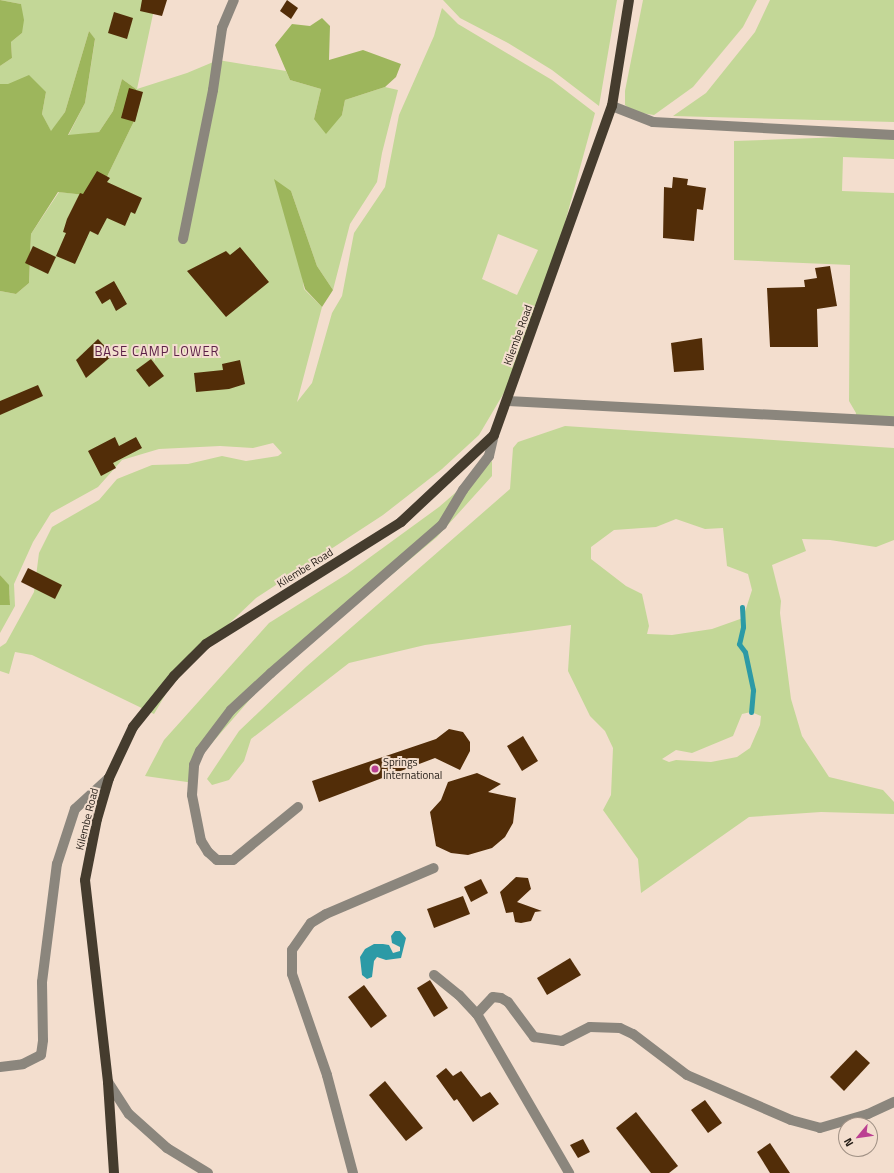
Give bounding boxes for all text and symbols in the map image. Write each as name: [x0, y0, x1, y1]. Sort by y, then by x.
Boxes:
street label: Kilembe Road: [501, 303, 535, 367]
district label: BASE CAMP LOWER: [94, 343, 220, 359]
street label: Kilembe Road: [275, 546, 335, 590]
place label: Springs International: [383, 756, 442, 782]
marker: Springs International: [370, 764, 380, 774]
street label: Kilembe Road: [73, 787, 101, 851]
north arrow: [838, 1117, 878, 1157]
text: N: [840, 1135, 857, 1150]

